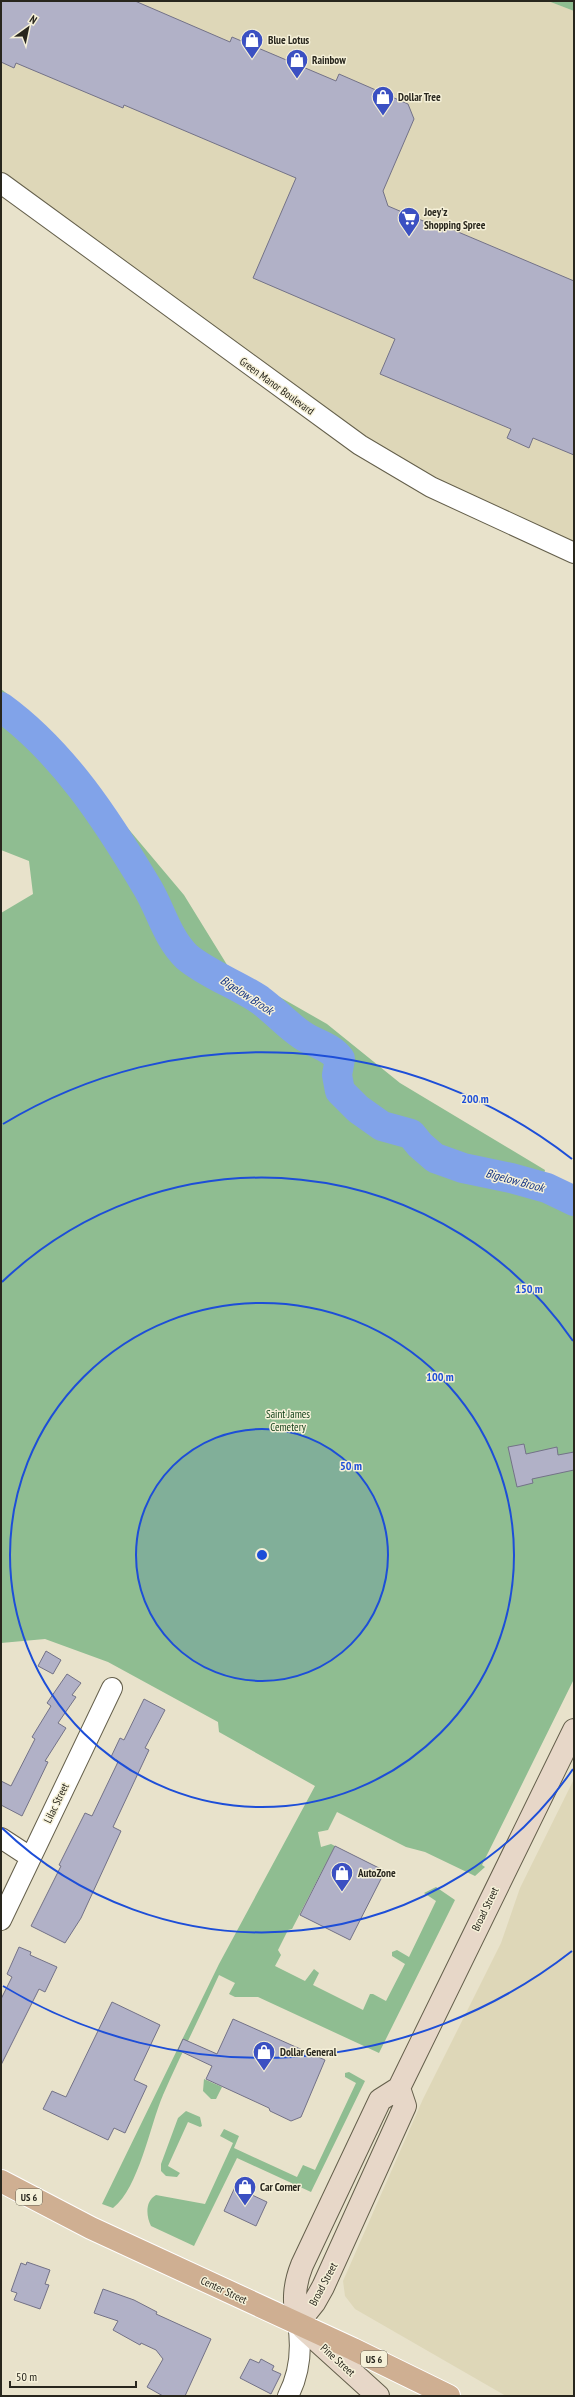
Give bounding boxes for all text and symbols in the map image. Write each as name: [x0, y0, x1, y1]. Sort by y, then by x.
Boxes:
north arrow: [8, 8, 48, 48]
text: N: [27, 12, 40, 27]
shop icon: Blue Lotus: [239, 27, 265, 60]
place label: Blue Lotus: [268, 33, 309, 47]
shop icon: Rainbow: [284, 47, 310, 80]
place label: Rainbow: [312, 53, 346, 67]
shop icon: Dollar Tree: [370, 84, 396, 117]
place label: Dollar Tree: [398, 90, 441, 104]
supermarket icon: Joey'z Shopping Spree: [396, 205, 422, 238]
place label: Joey'z Shopping Spree: [423, 205, 486, 232]
street label: Green Manor Boulevard: [237, 354, 317, 418]
water label: Bigelow Brook: [218, 972, 277, 1018]
text: 200 m: [461, 1091, 489, 1106]
water label: Bigelow Brook: [484, 1165, 547, 1195]
text: 150 m: [515, 1281, 543, 1296]
text: 100 m: [426, 1369, 454, 1384]
park label: Saint James Cemetery: [266, 1407, 310, 1434]
text: 50 m: [340, 1458, 362, 1473]
centre of rings: [255, 1548, 269, 1562]
street label: Lilac Street: [40, 1781, 72, 1825]
shop icon: AutoZone: [329, 1860, 355, 1893]
place label: AutoZone: [357, 1866, 396, 1880]
street label: Broad Street: [468, 1885, 502, 1933]
shop icon: Dollar General: [251, 2039, 277, 2072]
place label: Dollar General: [280, 2045, 337, 2059]
shop icon: Car Corner: [232, 2174, 258, 2207]
place label: Car Corner: [260, 2180, 301, 2194]
road number: US 6: [16, 2189, 42, 2205]
street label: Broad Street: [306, 2260, 340, 2308]
street label: Center Street: [199, 2273, 249, 2307]
street label: Pine Street: [318, 2341, 358, 2379]
road number: US 6: [361, 2351, 387, 2367]
scale bar: [10, 2363, 136, 2389]
text: 50 m: [16, 2369, 37, 2384]

